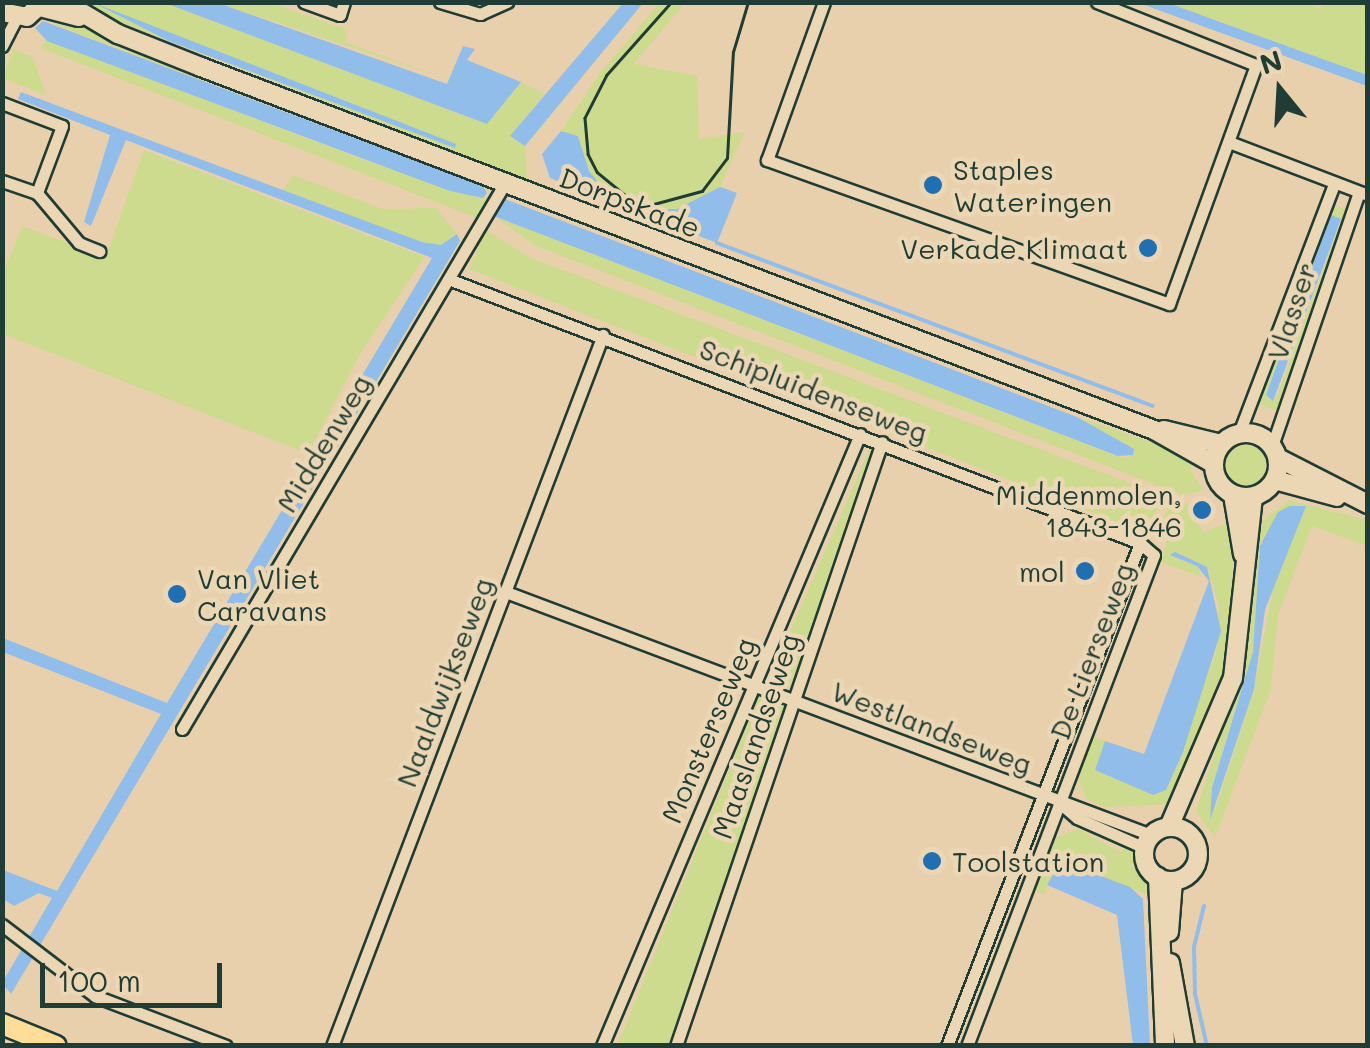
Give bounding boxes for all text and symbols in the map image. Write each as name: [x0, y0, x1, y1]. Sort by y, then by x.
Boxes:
north arrow: [1230, 40, 1330, 140]
text: N: [1255, 41, 1286, 82]
place label: Staples Wateringen: [953, 152, 1112, 218]
street label: Dorpskade: [555, 160, 705, 244]
marker: Staples Wateringen: [922, 174, 944, 196]
place label: Verkade Klimaat: [900, 231, 1128, 265]
marker: Verkade Klimaat: [1137, 237, 1159, 259]
street label: Vlasser: [1259, 258, 1323, 364]
street label: Schipluidenseweg: [695, 331, 933, 449]
street label: Middenweg: [269, 368, 377, 518]
place label: Middenmolen, 1843-1846: [996, 477, 1182, 543]
marker: Middenmolen, 1843-1846: [1191, 499, 1213, 521]
place label: mol: [1019, 554, 1065, 588]
street label: De Lierseweg: [1042, 558, 1140, 744]
marker: mol: [1074, 560, 1096, 582]
place label: Van Vliet Caravans: [197, 561, 327, 627]
street label: Naaldwijkseweg: [389, 573, 499, 791]
marker: Van Vliet Caravans: [166, 583, 188, 605]
street label: Maaslandseweg: [704, 629, 806, 843]
street label: Monsterseweg: [654, 632, 762, 828]
street label: Westlandseweg: [827, 673, 1037, 781]
place label: Toolstation: [952, 844, 1104, 878]
marker: Toolstation: [921, 850, 943, 872]
scale bar: [45, 943, 228, 1005]
text: 100 m: [57, 960, 141, 1000]

